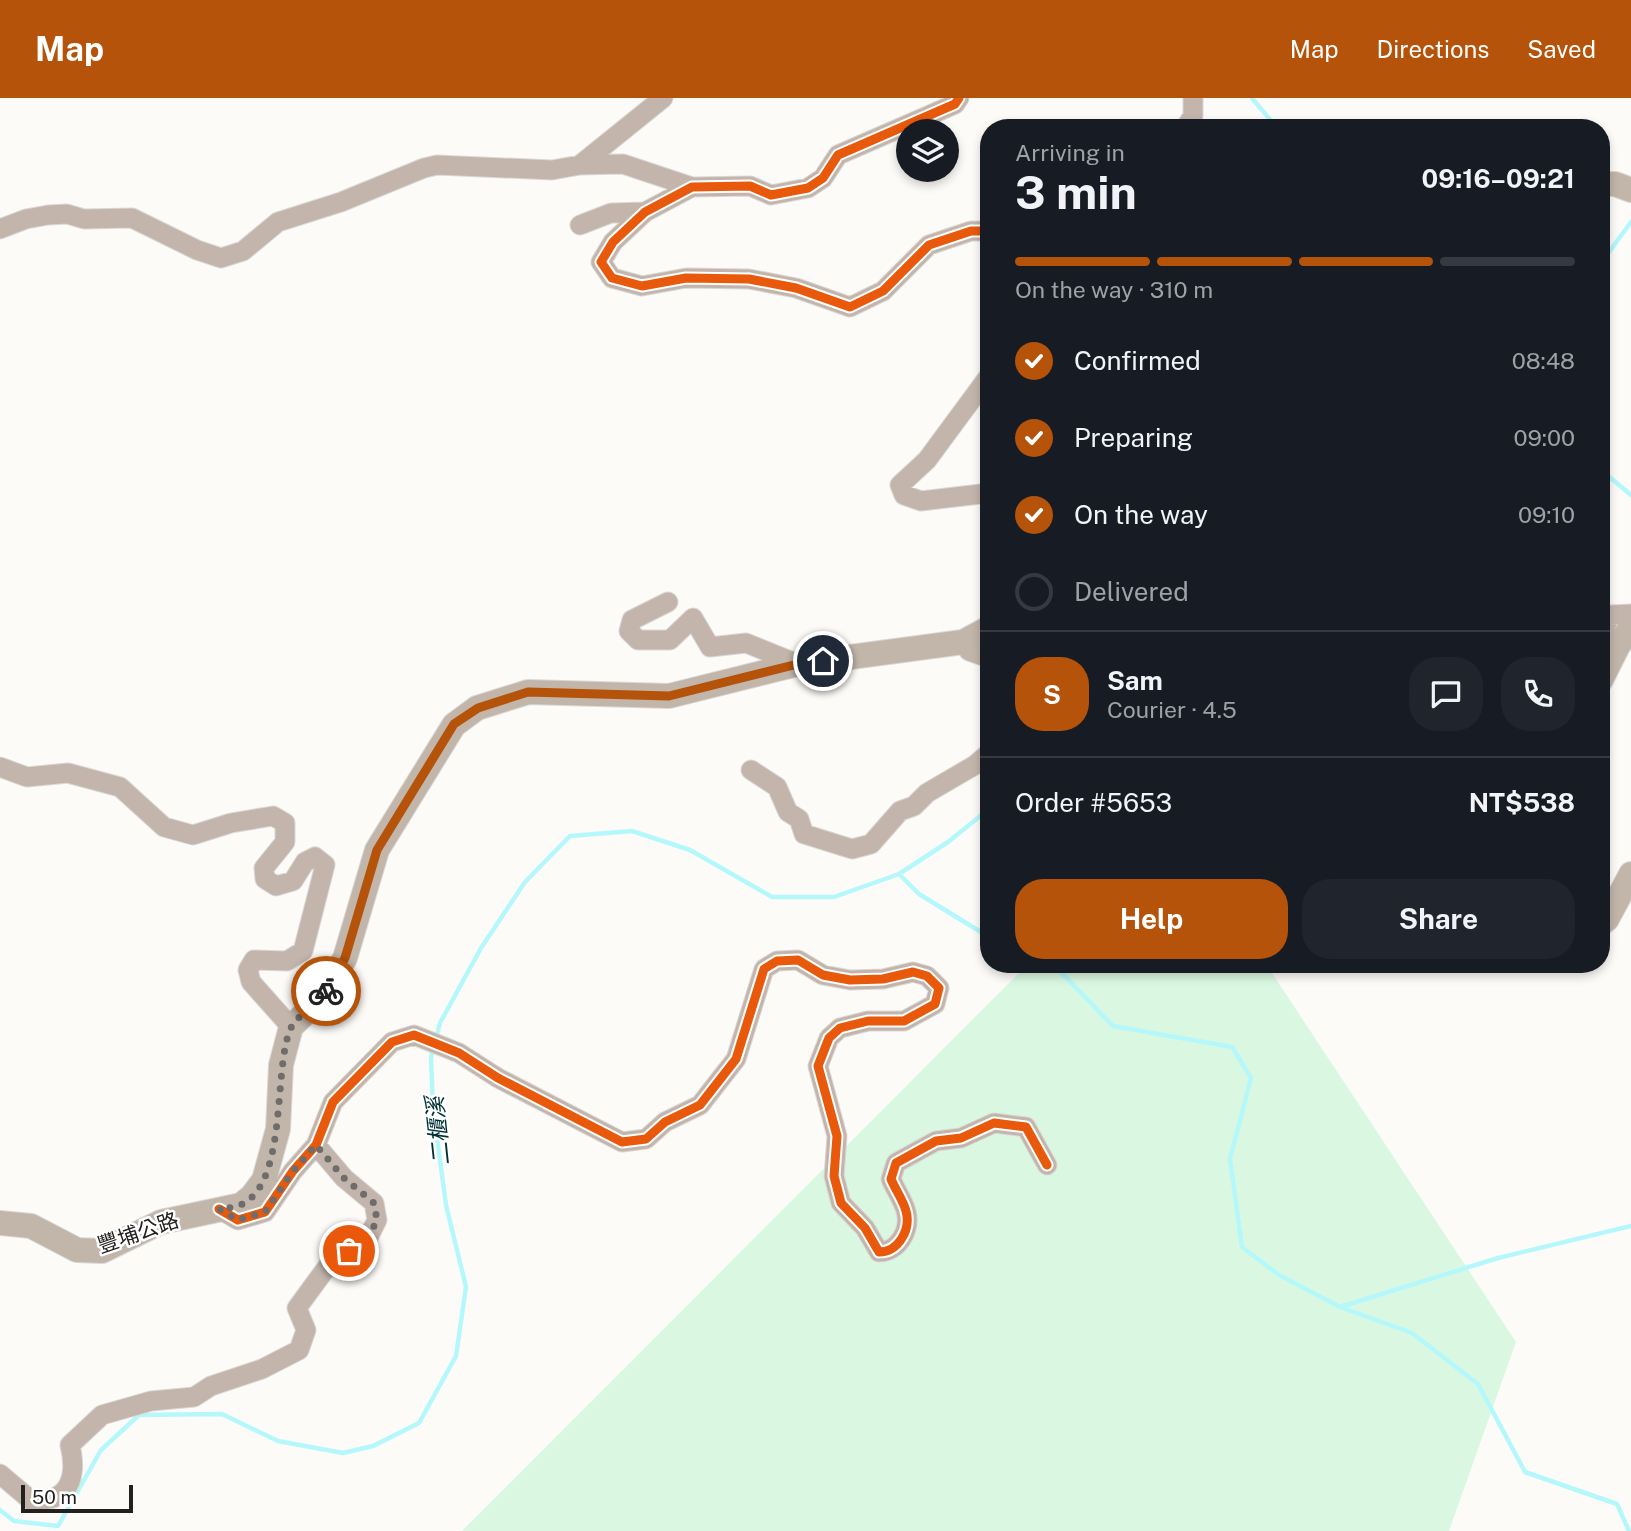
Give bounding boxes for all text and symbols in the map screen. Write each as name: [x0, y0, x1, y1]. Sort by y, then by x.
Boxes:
text: Map: [35, 30, 104, 68]
text: Map: [1290, 35, 1339, 63]
text: Directions: [1377, 35, 1489, 63]
text: Saved: [1527, 35, 1596, 63]
map controls: [896, 119, 959, 182]
button: layers: [896, 119, 959, 182]
text: Arriving in: [1015, 139, 1125, 166]
text: 09:16–09:21: [1422, 163, 1575, 194]
text: 3 min: [1015, 165, 1137, 219]
text: On the way · 310 m: [1015, 276, 1213, 303]
icon: check: [1015, 342, 1053, 380]
text: Confirmed: [1074, 345, 1201, 376]
text: 08:48: [1512, 347, 1575, 374]
icon: check: [1015, 419, 1053, 457]
text: Preparing: [1074, 422, 1193, 453]
text: 09:00: [1514, 424, 1575, 451]
icon: check: [1015, 496, 1053, 534]
text: On the way: [1074, 499, 1208, 530]
text: 09:10: [1518, 501, 1575, 528]
text: Delivered: [1074, 576, 1189, 607]
pin: [793, 631, 853, 691]
icon: home: [804, 642, 842, 680]
button: chat: [1409, 657, 1483, 731]
button: phone: [1501, 657, 1575, 731]
text: Sam: [1107, 665, 1163, 696]
text: S: [1043, 679, 1061, 710]
text: Courier · 4.5: [1107, 696, 1237, 723]
text: Order #5653: [1015, 787, 1172, 818]
text: NT$538: [1469, 787, 1575, 818]
button: Help: [1015, 879, 1288, 959]
button: Share: [1302, 879, 1575, 959]
courier: [291, 956, 361, 1026]
icon: bike: [307, 972, 345, 1010]
water label: 二櫃溪: [420, 1092, 455, 1167]
street label: 豐埔公路: [94, 1207, 182, 1258]
pin: [319, 1221, 379, 1281]
icon: bag: [330, 1232, 368, 1270]
scale bar: [21, 1482, 133, 1514]
text: 50 m: [32, 1486, 77, 1508]

